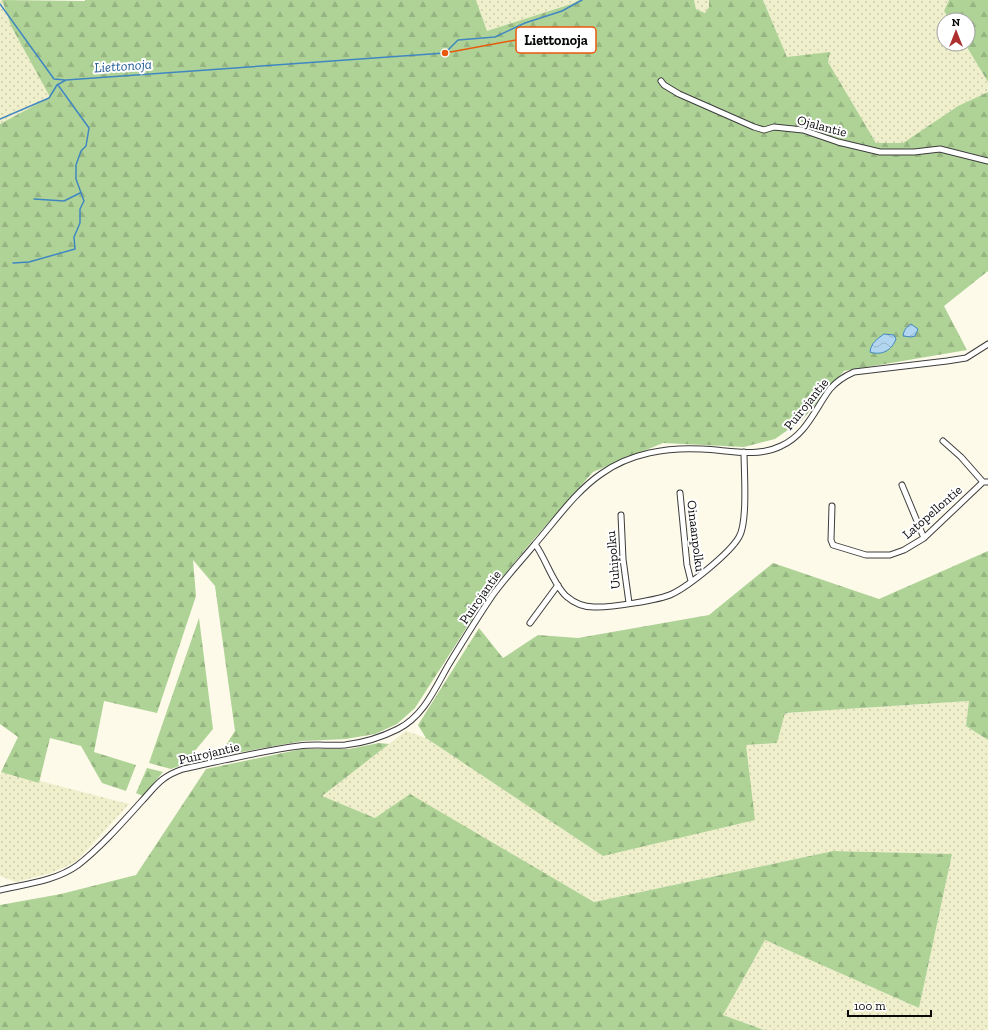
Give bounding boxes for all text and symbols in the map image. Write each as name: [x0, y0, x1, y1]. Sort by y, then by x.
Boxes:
north arrow: [936, 12, 976, 52]
text: N: [952, 16, 961, 29]
callout: Liettonoja: [516, 27, 596, 53]
text: Liettonoja: [524, 32, 588, 49]
water label: Liettonoja: [94, 56, 152, 76]
street label: Ojalantie: [795, 112, 848, 141]
street label: Puirojantie: [781, 375, 832, 433]
street label: Latopellontie: [899, 482, 965, 542]
street label: Oinaanpolku: [684, 499, 708, 573]
street label: Uuhipolku: [603, 529, 623, 590]
street label: Puirojantie: [456, 567, 505, 627]
street label: Puirojantie: [177, 739, 241, 768]
scale bar: [848, 992, 931, 1018]
text: 100 m: [854, 999, 886, 1013]

